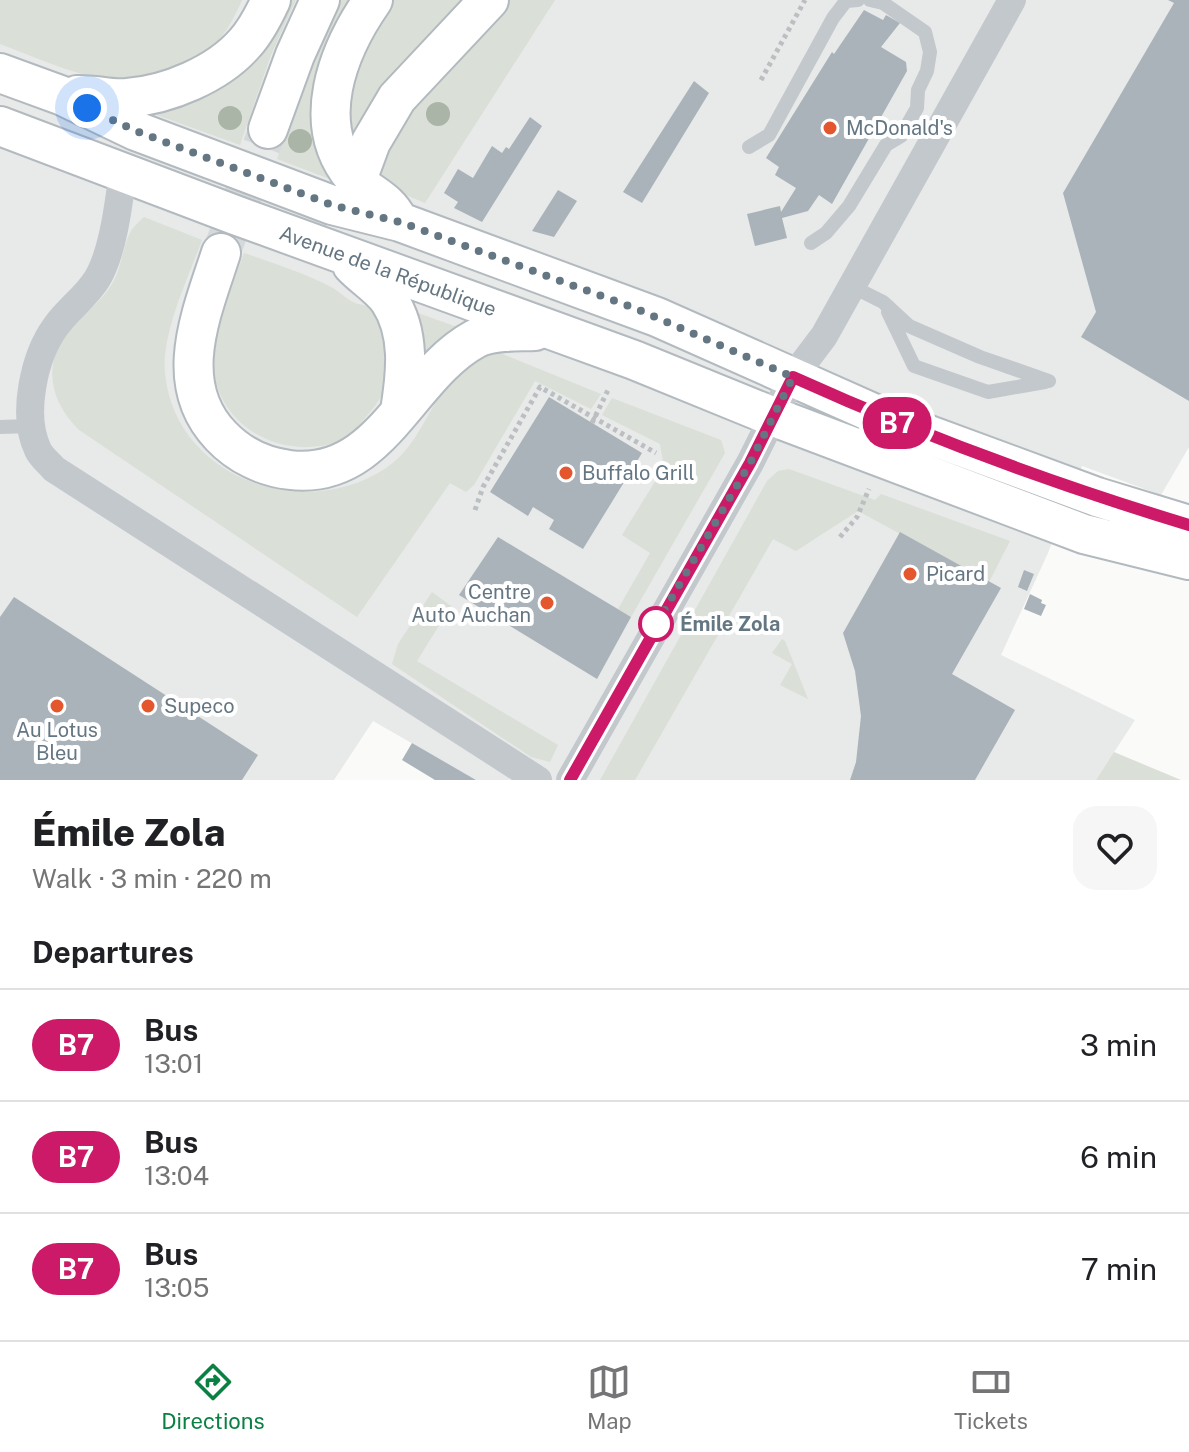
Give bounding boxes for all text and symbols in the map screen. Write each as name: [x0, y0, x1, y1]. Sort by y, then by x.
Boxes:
your location: [67, 88, 107, 128]
place label: McDonald's: [846, 116, 953, 140]
marker: McDonald's: [821, 119, 839, 137]
street label: Avenue de la République: [276, 221, 500, 321]
line badge: B7: [861, 397, 933, 449]
text: B7: [879, 406, 915, 439]
place label: Buffalo Grill: [582, 461, 694, 485]
marker: Buffalo Grill: [557, 464, 575, 482]
place label: Picard: [926, 562, 985, 586]
marker: Picard: [901, 565, 919, 583]
place label: Centre Auto Auchan: [411, 580, 531, 627]
marker: Centre Auto Auchan: [538, 594, 556, 612]
marker: Émile Zola: [639, 607, 673, 641]
place label: Émile Zola: [680, 611, 780, 636]
place label: Supeco: [164, 694, 235, 718]
marker: Au Lotus Bleu: [48, 697, 66, 715]
marker: Supeco: [139, 697, 157, 715]
place label: Au Lotus Bleu: [16, 718, 98, 765]
button: heart: [1073, 806, 1157, 890]
text: Émile Zola: [32, 810, 226, 855]
text: Walk · 3 min · 220 m: [32, 863, 272, 894]
text: Departures: [32, 934, 194, 970]
text: Bus: [144, 1012, 198, 1048]
text: 3 min: [1080, 1027, 1157, 1063]
text: B7: [58, 1028, 94, 1061]
text: 13:01: [144, 1048, 203, 1079]
text: Bus: [144, 1124, 198, 1160]
text: 6 min: [1080, 1139, 1157, 1175]
text: B7: [58, 1140, 94, 1173]
text: 13:04: [144, 1160, 209, 1191]
text: Bus: [144, 1236, 198, 1272]
text: 7 min: [1081, 1251, 1157, 1287]
text: B7: [58, 1252, 94, 1285]
text: 13:05: [144, 1272, 209, 1303]
tab: Directions: [161, 1360, 265, 1434]
tab: Map: [587, 1360, 632, 1434]
tab: Tickets: [954, 1360, 1028, 1434]

